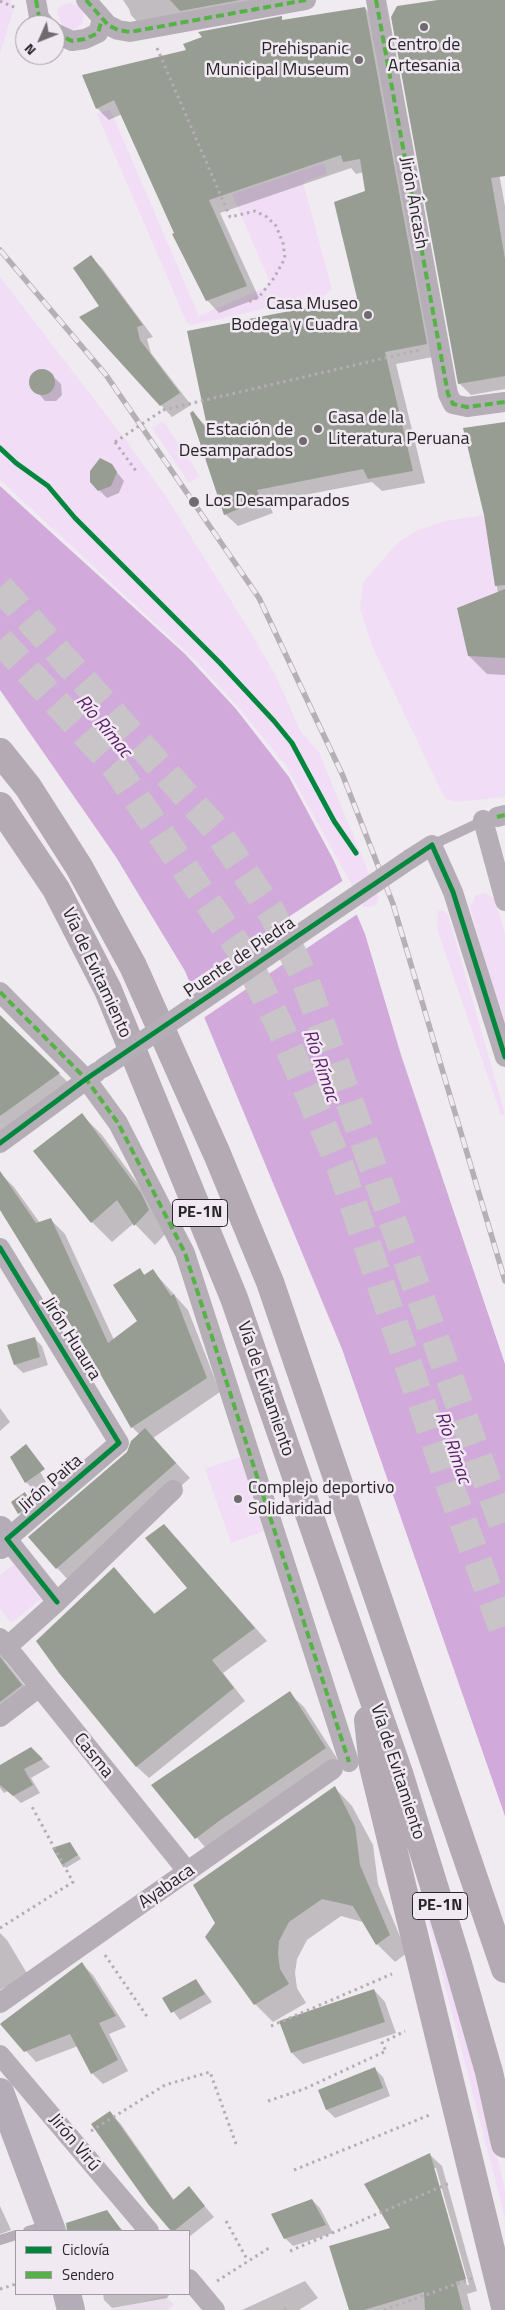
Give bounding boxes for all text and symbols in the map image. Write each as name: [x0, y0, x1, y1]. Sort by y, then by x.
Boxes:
north arrow: [15, 15, 65, 65]
marker: Centro de Artesania: [418, 21, 430, 33]
place label: Centro de Artesania: [388, 35, 460, 78]
text: N: [19, 39, 40, 61]
place label: Prehispanic Municipal Museum: [206, 39, 349, 82]
marker: Prehispanic Municipal Museum: [353, 54, 365, 66]
street label: Jirón Áncash: [394, 155, 432, 251]
place label: Casa Museo Bodega y Cuadra: [231, 294, 358, 336]
marker: Casa Museo Bodega y Cuadra: [362, 309, 374, 321]
place label: Casa de la Literatura Peruana: [328, 408, 469, 450]
place label: Estación de Desamparados: [179, 420, 293, 462]
marker: Casa de la Literatura Peruana: [312, 423, 324, 435]
marker: Estación de Desamparados: [297, 435, 309, 447]
place label: Los Desamparados: [205, 491, 350, 513]
marker: Los Desamparados: [187, 495, 201, 509]
water label: Río Rímac: [70, 691, 136, 763]
street label: Vía de Evitamiento: [56, 904, 136, 1042]
street label: Puente de Piedra: [180, 913, 300, 1003]
water label: Río Rímac: [297, 1027, 343, 1105]
road number: PE-1N: [172, 1200, 228, 1226]
street label: Jirón Huaura: [37, 1293, 105, 1385]
street label: Vía de Evitamiento: [232, 1319, 298, 1459]
water label: Río Rímac: [429, 1409, 475, 1487]
street label: Jirón Paita: [15, 1451, 87, 1517]
place label: Complejo deportivo Solidaridad: [248, 1478, 394, 1520]
marker: Complejo deportivo Solidaridad: [232, 1493, 244, 1505]
street label: Vía de Evitamiento: [365, 1702, 429, 1842]
street label: Casma: [68, 1729, 118, 1783]
street label: Ayabaca: [135, 1860, 199, 1914]
road number: PE-1N: [412, 1892, 468, 1920]
street label: Jirón Virú: [44, 2110, 104, 2176]
legend: [15, 2230, 190, 2295]
text: Ciclovía: [62, 2238, 109, 2261]
text: Sendero: [62, 2263, 114, 2286]

